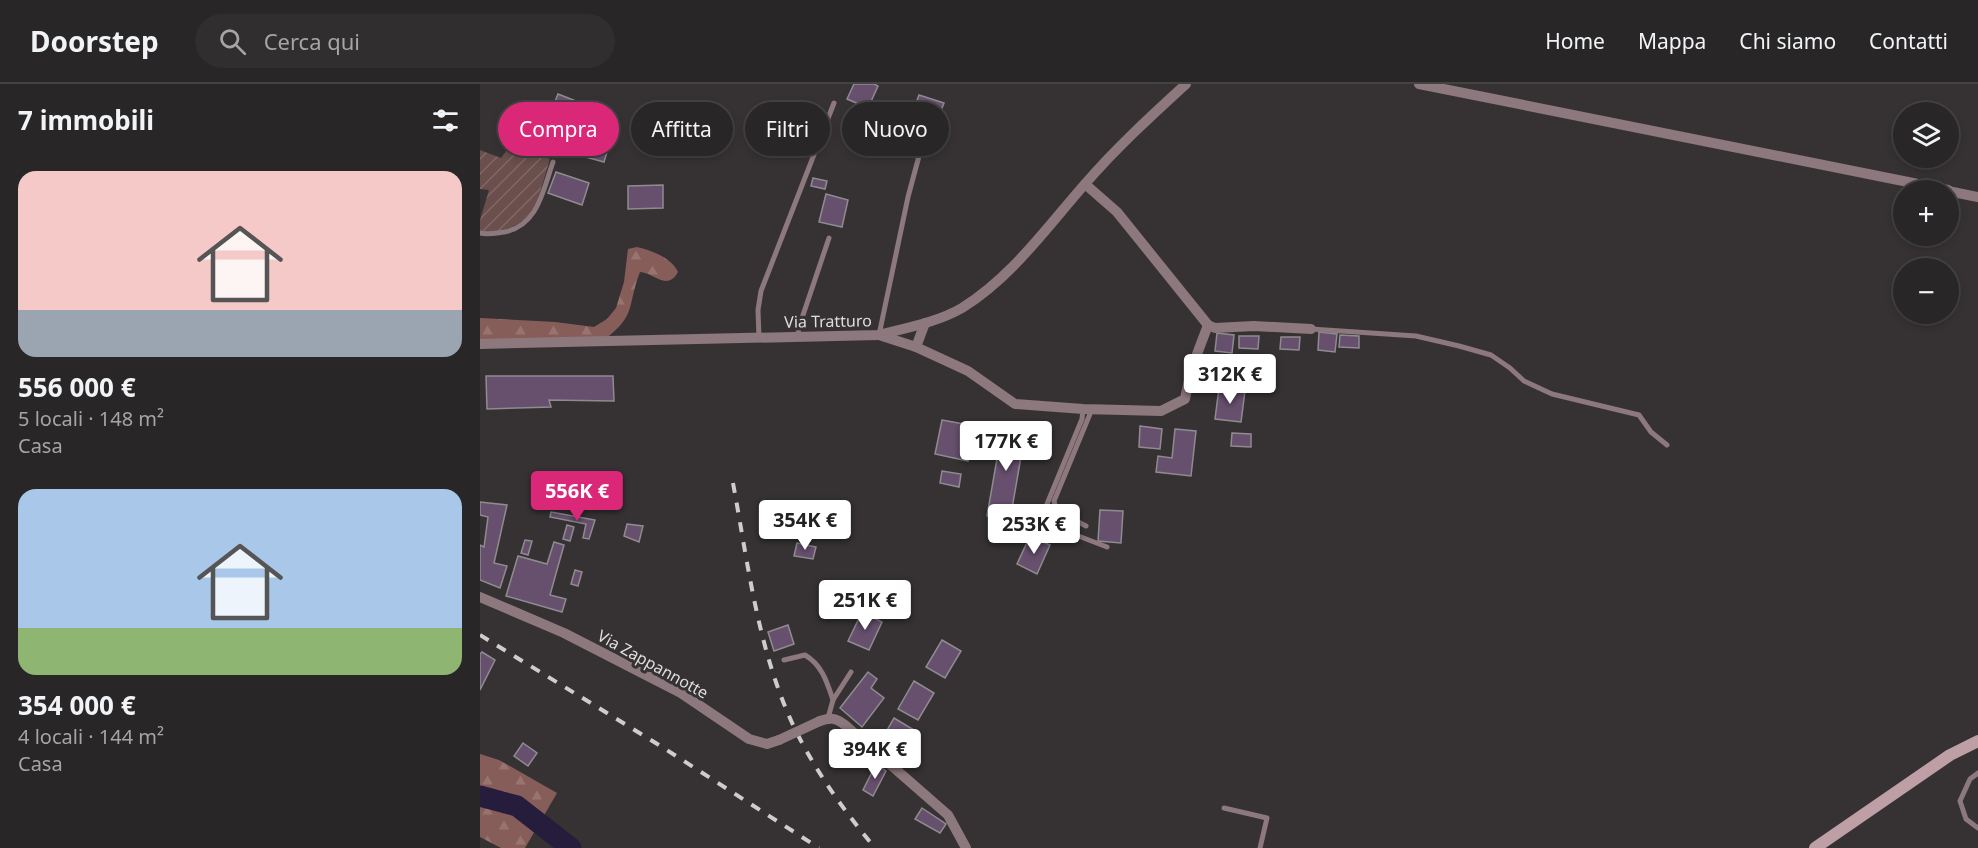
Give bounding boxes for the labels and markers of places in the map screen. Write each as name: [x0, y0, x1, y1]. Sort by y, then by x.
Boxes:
pin: 312K €: [1181, 354, 1279, 405]
pin: 177K €: [957, 421, 1055, 472]
pin: 556K €: [528, 471, 626, 522]
pin: 354K €: [756, 500, 854, 551]
pin: 253K €: [985, 504, 1083, 555]
pin: 251K €: [816, 580, 914, 631]
pin: 394K €: [826, 729, 924, 780]

